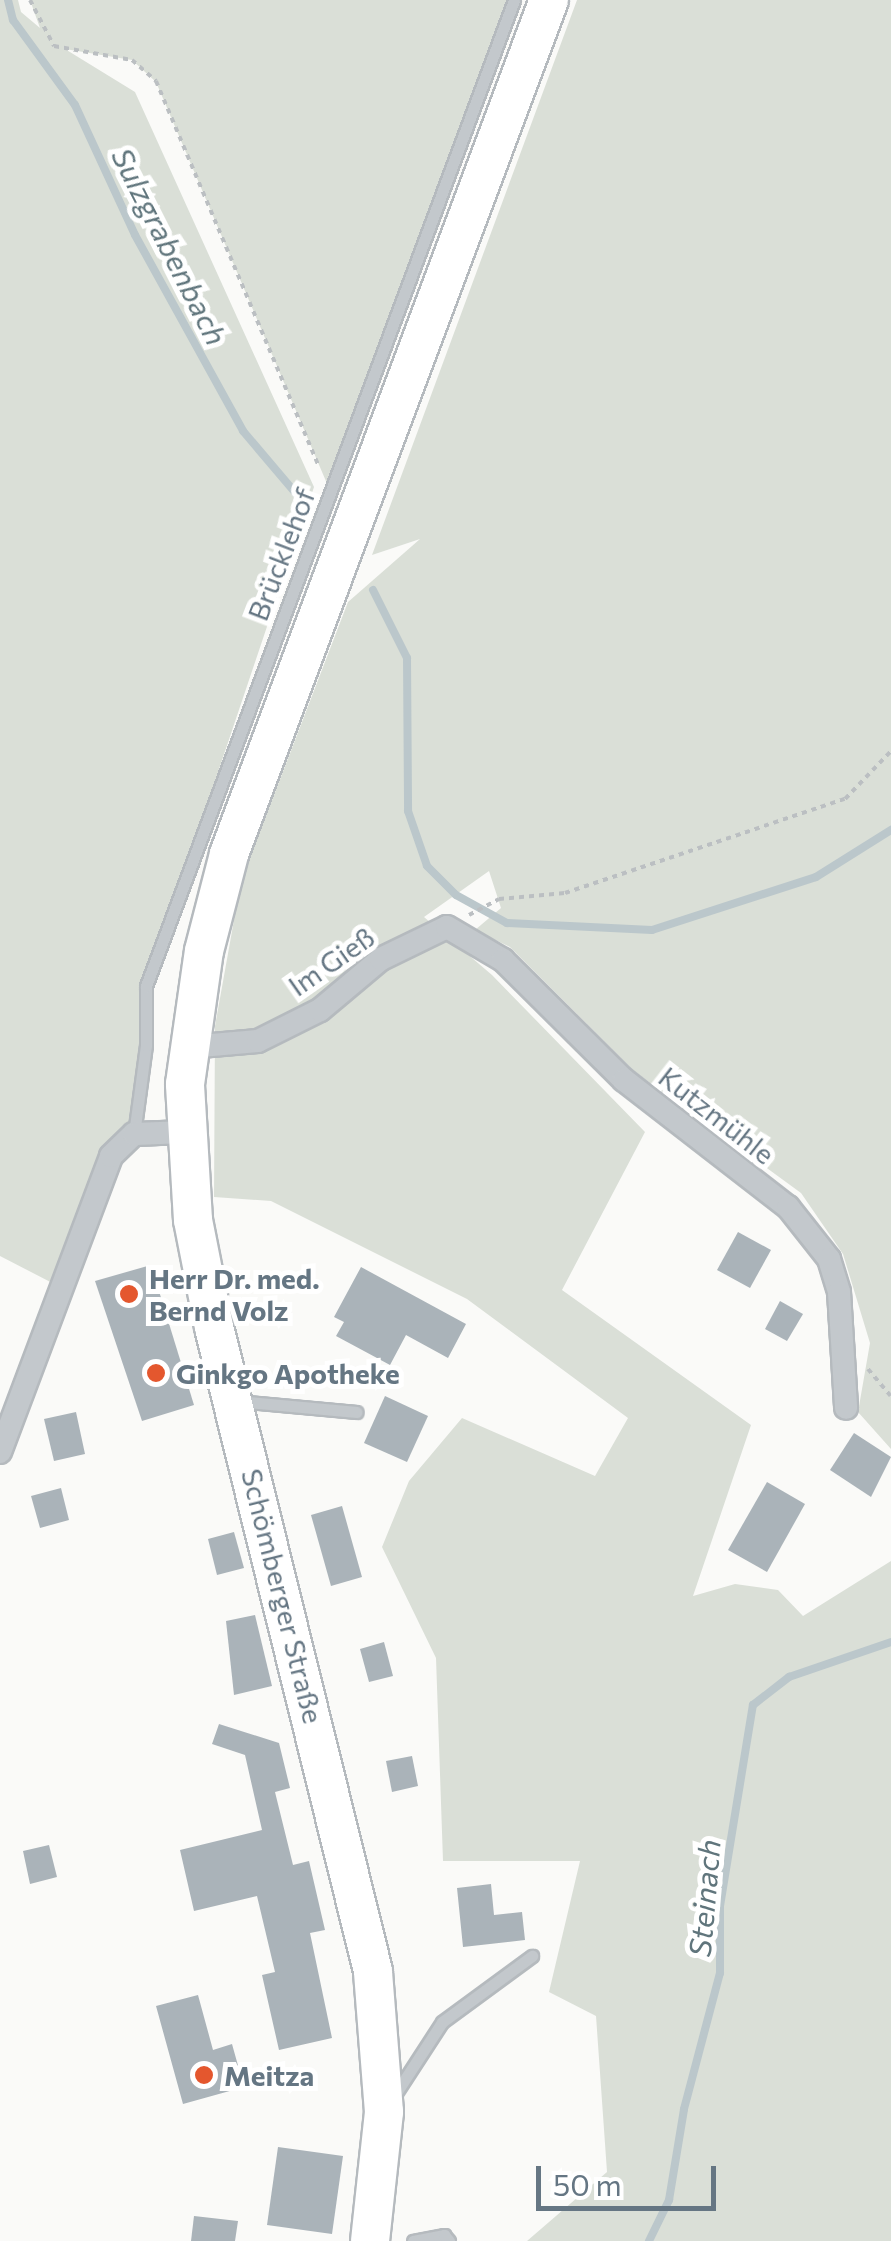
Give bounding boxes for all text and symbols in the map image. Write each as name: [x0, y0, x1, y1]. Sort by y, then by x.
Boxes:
water label: Sulzgrabenbach: [105, 141, 235, 351]
street label: Brücklehof: [240, 483, 322, 625]
street label: Im Gieß: [282, 919, 380, 1003]
street label: Kutzmühle: [652, 1059, 782, 1171]
place label: Herr Dr. med. Bernd Volz: [149, 1261, 320, 1327]
marker: Herr Dr. med. Bernd Volz: [118, 1283, 140, 1305]
place label: Ginkgo Apotheke: [176, 1356, 400, 1390]
marker: Ginkgo Apotheke: [145, 1362, 167, 1384]
street label: Schömberger Straße: [235, 1465, 331, 1727]
water label: Steinach: [681, 1838, 727, 1958]
place label: Meitza: [224, 2058, 314, 2092]
marker: Meitza: [193, 2064, 215, 2086]
scale bar: [541, 2146, 721, 2208]
text: 50 m: [553, 2165, 622, 2202]

